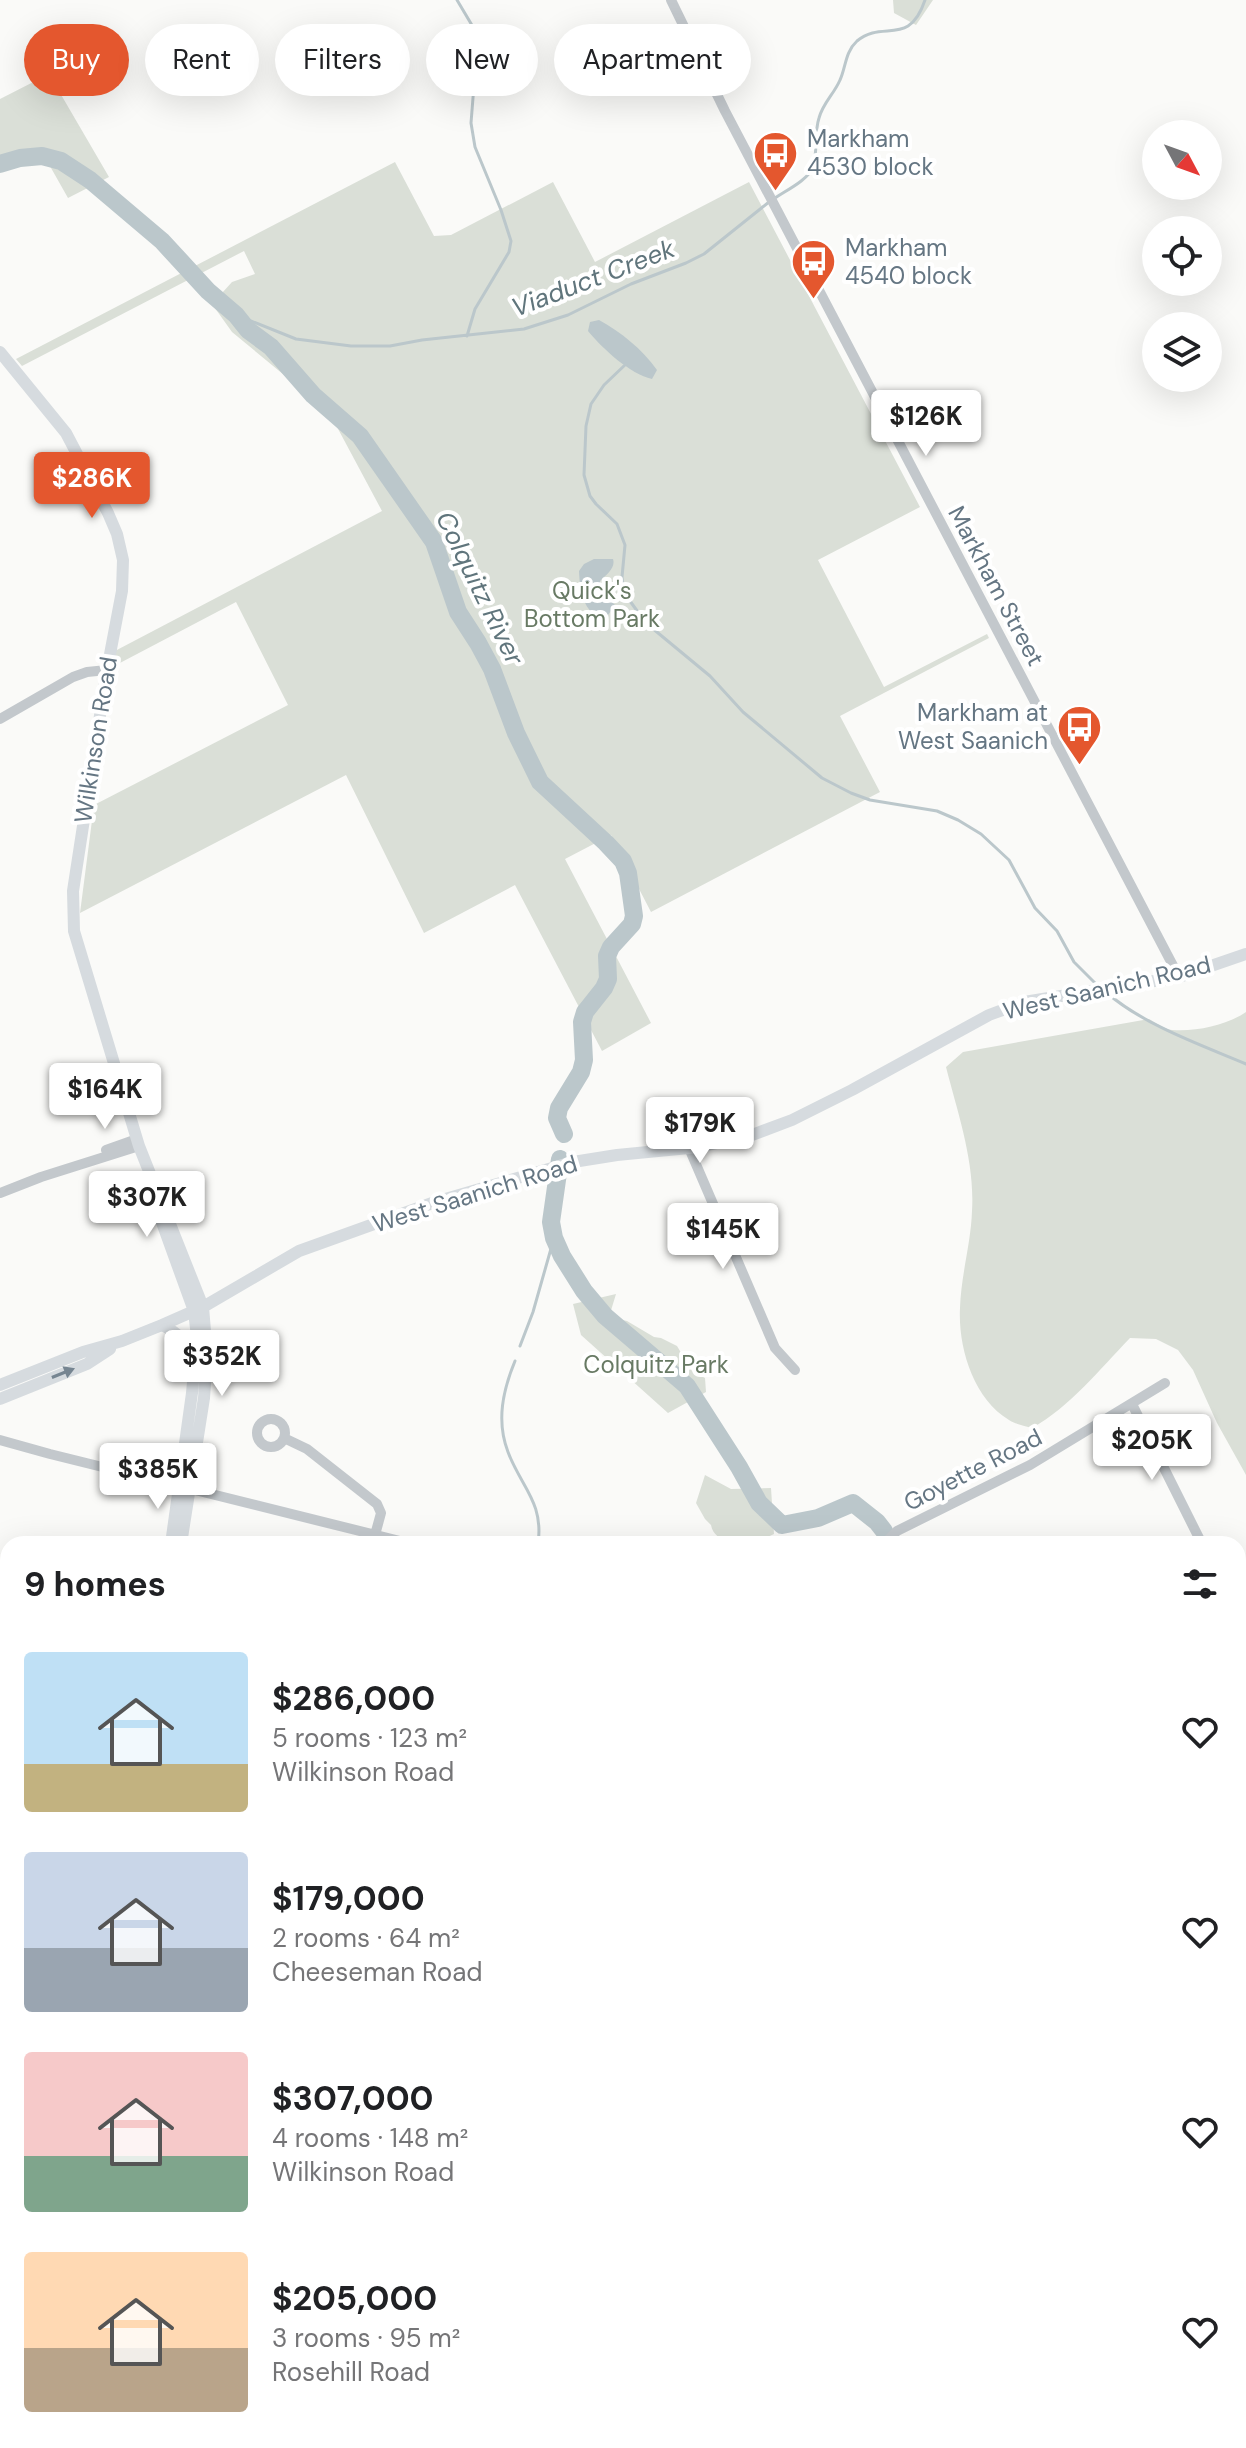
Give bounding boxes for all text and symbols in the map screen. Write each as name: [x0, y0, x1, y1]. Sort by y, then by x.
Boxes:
chip: Buy: [24, 24, 129, 96]
chip: Rent: [145, 24, 259, 96]
chip: Filters: [275, 24, 410, 96]
chip: New: [426, 24, 538, 96]
chip: Apartment: [554, 24, 751, 96]
north arrow: [1142, 120, 1222, 200]
map controls: [1142, 120, 1222, 392]
place label: Markham 4530 block: [807, 123, 934, 182]
bus stop icon: Markham 4530 block: [752, 129, 800, 192]
button: locate: [1142, 216, 1222, 296]
water label: Viaduct Creek: [506, 231, 680, 325]
place label: Markham 4540 block: [845, 232, 972, 291]
bus stop icon: Markham 4540 block: [790, 238, 838, 301]
button: layers: [1142, 312, 1222, 392]
pin: $126K: [870, 390, 982, 458]
text: $126K: [889, 399, 963, 433]
pin: $286K: [36, 452, 148, 520]
text: $286K: [52, 461, 132, 495]
street label: Markham Street: [941, 500, 1052, 671]
water label: Colquitz River: [428, 506, 532, 672]
park label: Quick's Bottom Park: [524, 575, 660, 634]
street label: Wilkinson Road: [67, 654, 124, 825]
place label: Markham at West Saanich: [898, 697, 1048, 756]
bus stop icon: Markham at West Saanich: [1055, 703, 1103, 766]
street label: West Saanich Road: [1000, 949, 1214, 1026]
pin: $164K: [49, 1063, 161, 1131]
text: $164K: [67, 1072, 143, 1106]
pin: $179K: [644, 1097, 756, 1165]
text: $179K: [664, 1106, 736, 1140]
street label: West Saanich Road: [369, 1148, 581, 1239]
pin: $307K: [91, 1171, 203, 1239]
text: $307K: [107, 1180, 187, 1214]
pin: $145K: [667, 1203, 779, 1271]
text: $145K: [685, 1212, 761, 1246]
pin: $352K: [166, 1330, 278, 1398]
text: $352K: [182, 1339, 262, 1373]
park label: Colquitz Park: [583, 1349, 729, 1380]
one-way arrow: [51, 1367, 75, 1380]
pin: $205K: [1096, 1414, 1208, 1482]
street label: Goyette Road: [898, 1421, 1047, 1518]
text: $205K: [1111, 1423, 1193, 1457]
pin: $385K: [102, 1443, 214, 1511]
text: $385K: [118, 1452, 199, 1486]
text: 9 homes: [24, 1562, 166, 1607]
icon: filters: [1178, 1562, 1222, 1606]
text: $286,000: [272, 1676, 435, 1721]
icon: home: [88, 1684, 184, 1780]
icon: heart: [1178, 1710, 1222, 1754]
text: 5 rooms · 123 m²: [272, 1721, 467, 1755]
text: Wilkinson Road: [272, 1755, 454, 1789]
text: $179,000: [272, 1876, 425, 1921]
icon: home: [88, 1884, 184, 1980]
icon: heart: [1178, 1910, 1222, 1954]
text: 2 rooms · 64 m²: [272, 1921, 460, 1955]
text: Cheeseman Road: [272, 1955, 483, 1989]
text: $307,000: [272, 2076, 434, 2121]
icon: home: [88, 2084, 184, 2180]
icon: heart: [1178, 2110, 1222, 2154]
text: 4 rooms · 148 m²: [272, 2121, 468, 2155]
text: Wilkinson Road: [272, 2155, 454, 2189]
text: $205,000: [272, 2276, 437, 2321]
icon: home: [88, 2284, 184, 2380]
icon: heart: [1178, 2310, 1222, 2354]
text: 3 rooms · 95 m²: [272, 2321, 460, 2355]
text: Rosehill Road: [272, 2355, 430, 2389]

